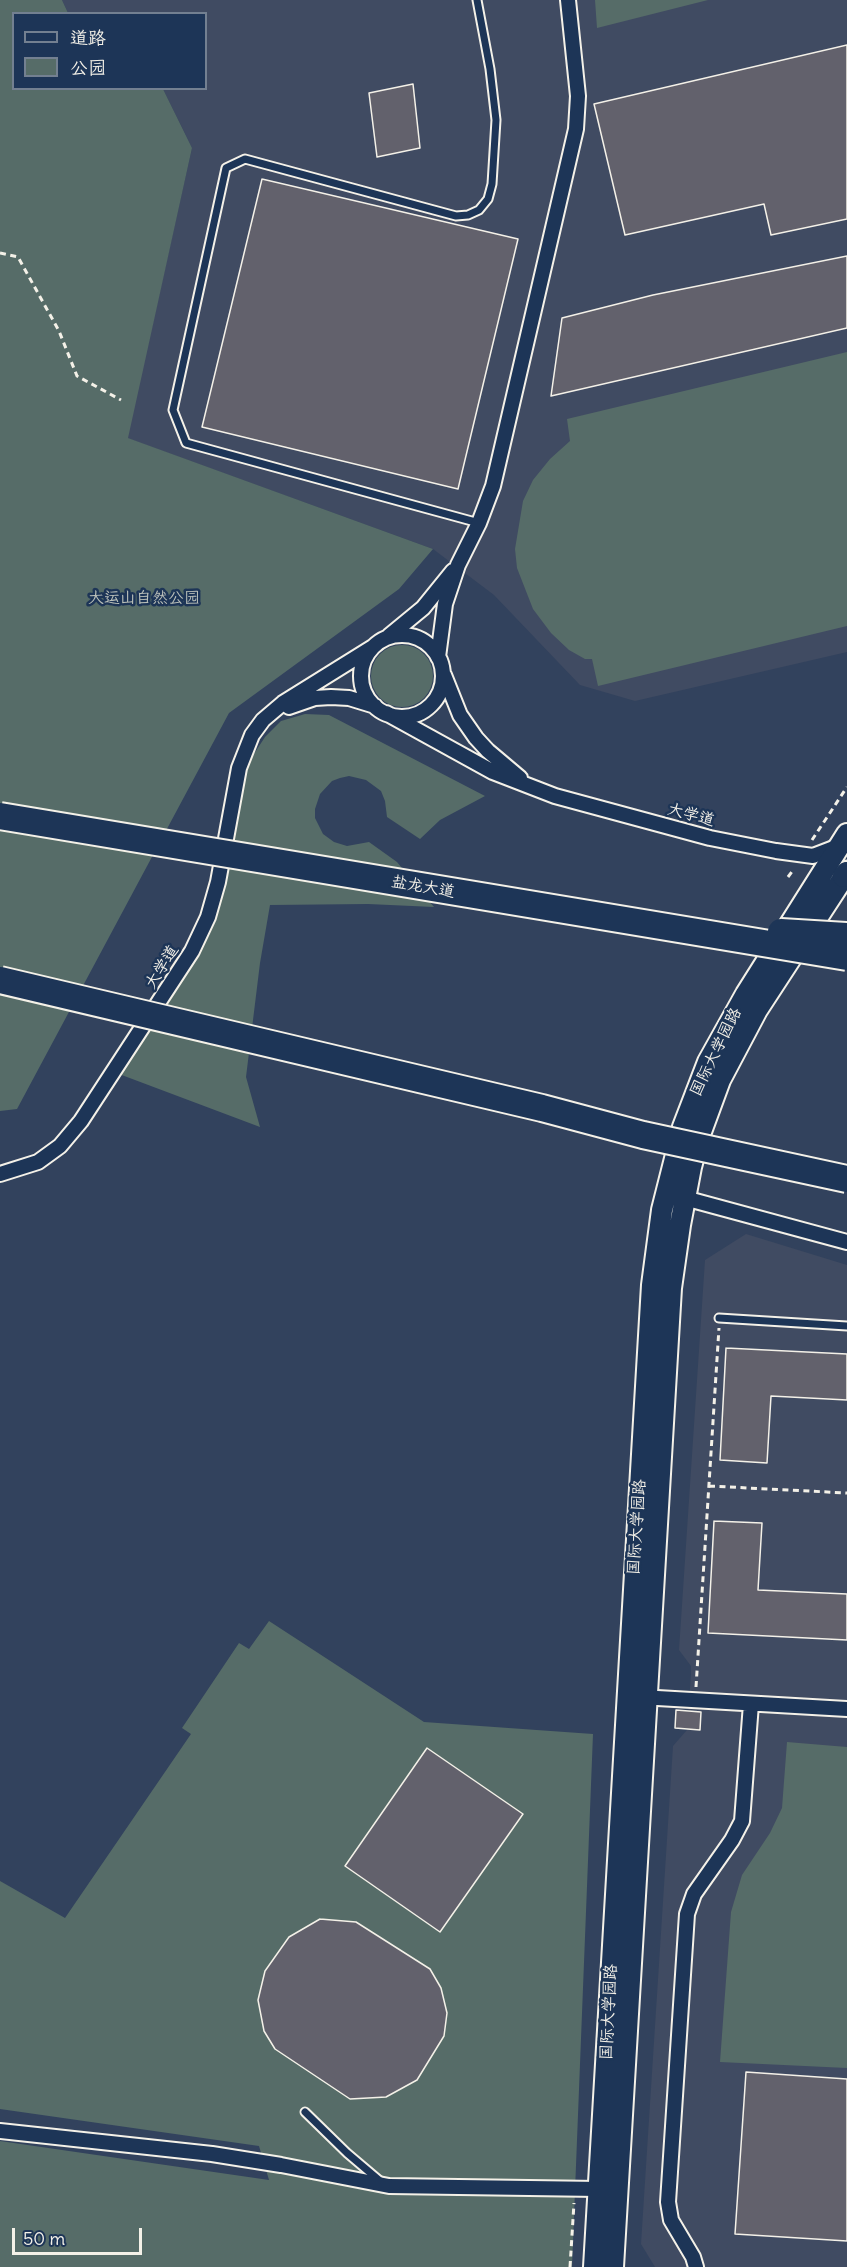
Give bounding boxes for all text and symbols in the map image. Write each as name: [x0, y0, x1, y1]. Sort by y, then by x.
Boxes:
legend: [12, 12, 207, 90]
text: 道路: [70, 26, 106, 49]
text: 公园: [70, 56, 106, 79]
park label: 大运山自然公园: [88, 588, 200, 608]
street label: 大学道: [665, 800, 717, 830]
street label: 盐龙大道: [390, 872, 456, 902]
street label: 大学道: [141, 942, 183, 992]
street label: 国际大学园路: [686, 1005, 746, 1099]
street label: 国际大学园路: [624, 1478, 650, 1576]
street label: 国际大学园路: [597, 1964, 621, 2060]
scale bar: [15, 2216, 146, 2254]
text: 50 m: [23, 2227, 65, 2250]

